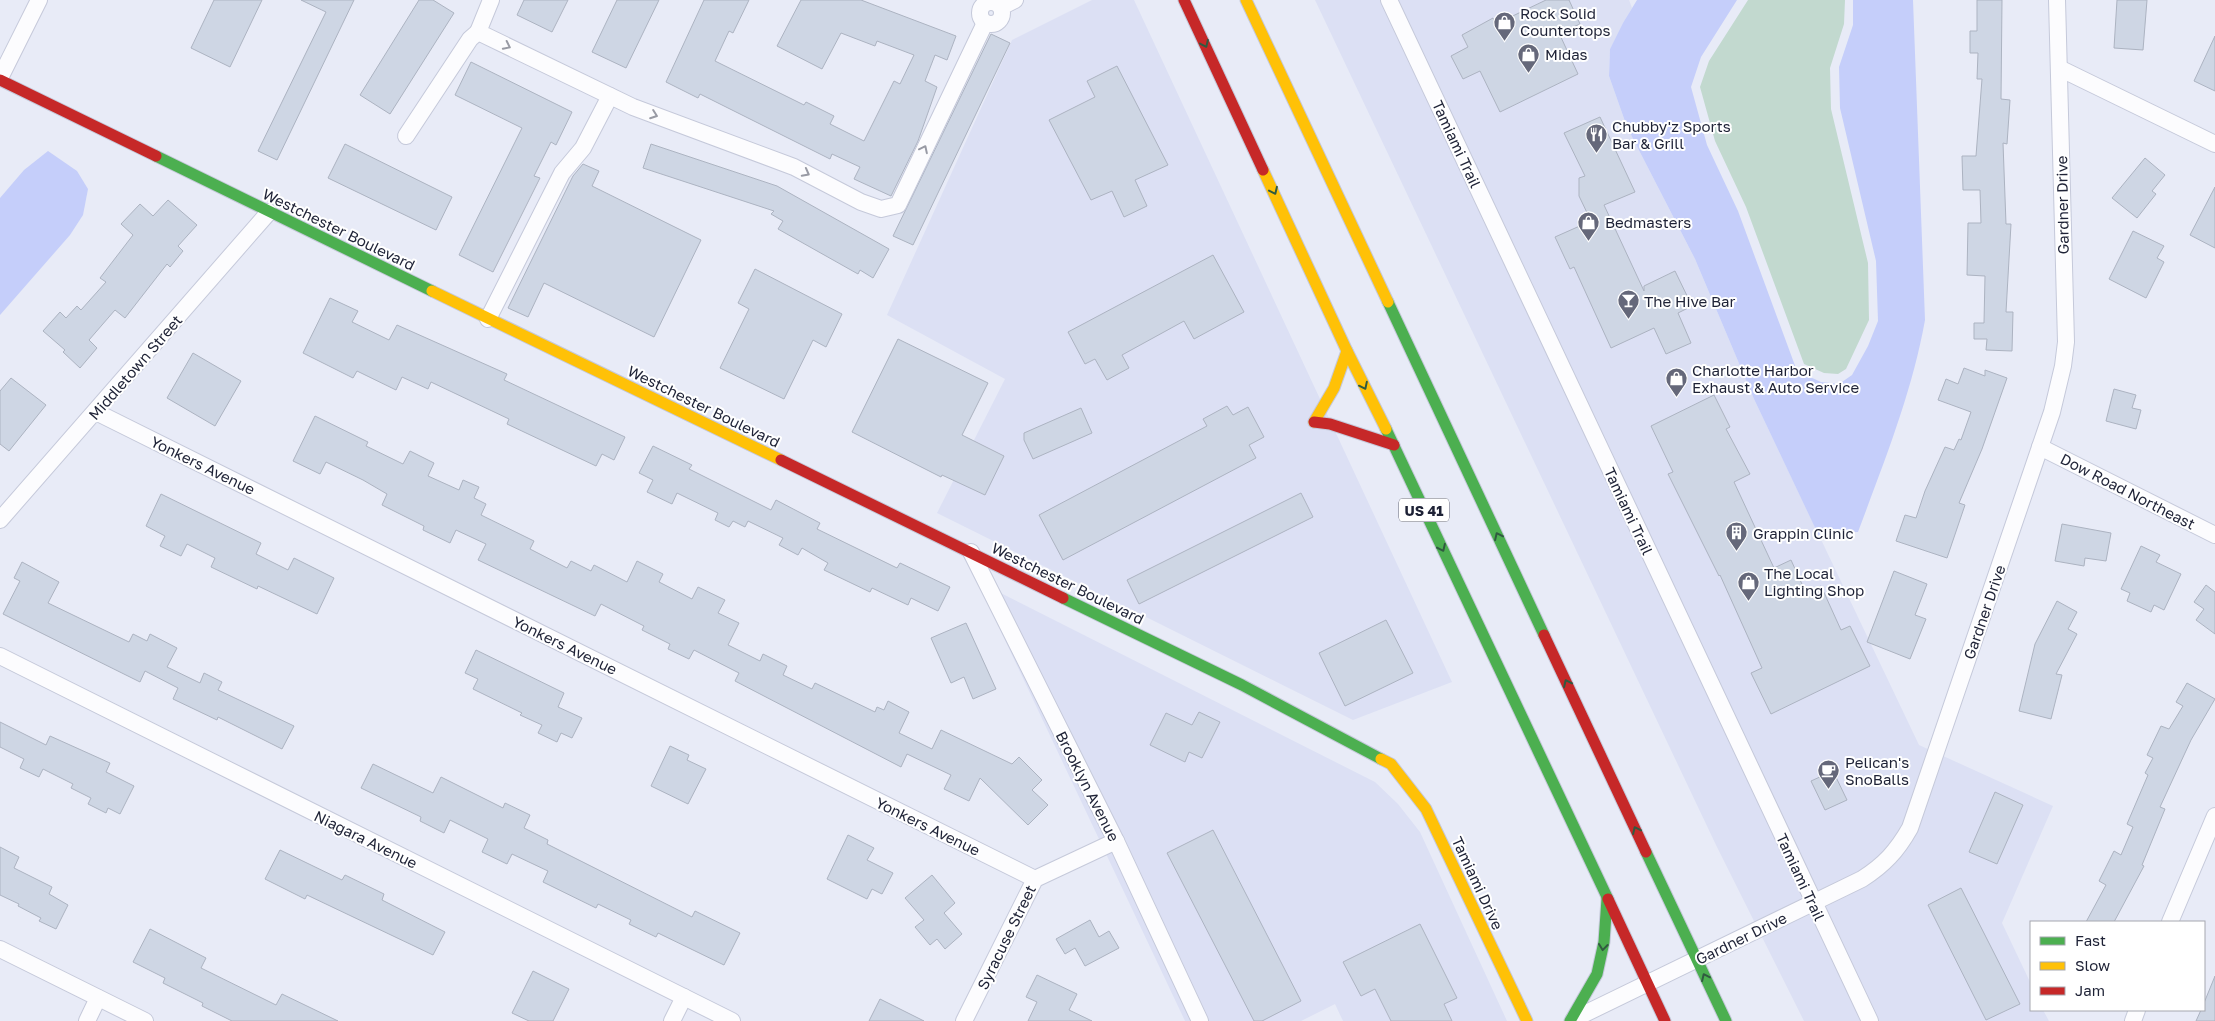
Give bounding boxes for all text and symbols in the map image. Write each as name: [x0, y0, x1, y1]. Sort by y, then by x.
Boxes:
place label: Rock Solid Countertops: [1520, 4, 1610, 39]
shop icon: Rock Solid Countertops: [1492, 10, 1516, 41]
one-way arrow: [1199, 39, 1209, 48]
one-way arrow: [502, 40, 511, 50]
shop icon: Midas: [1517, 42, 1541, 73]
place label: Midas: [1545, 45, 1588, 63]
street label: Tamiami Trail: [1429, 98, 1485, 191]
one-way arrow: [650, 109, 658, 119]
place label: Chubby'z Sports Bar & Grill: [1612, 117, 1731, 152]
restaurant icon: Chubby'z Sports Bar & Grill: [1584, 123, 1608, 154]
one-way arrow: [918, 145, 929, 154]
street label: Gardner Drive: [2052, 155, 2072, 254]
one-way arrow: [801, 167, 810, 177]
street label: Westchester Boulevard: [260, 184, 418, 274]
one-way arrow: [1268, 186, 1278, 195]
shop icon: Bedmasters: [1577, 210, 1601, 241]
place label: Bedmasters: [1605, 213, 1691, 231]
bar icon: The Hive Bar: [1616, 289, 1640, 320]
place label: The Hive Bar: [1644, 292, 1735, 310]
street label: Middletown Street: [85, 311, 185, 423]
street label: Westchester Boulevard: [625, 361, 783, 451]
place label: Charlotte Harbor Exhaust & Auto Service: [1692, 361, 1859, 396]
shop icon: Charlotte Harbor Exhaust & Auto Service: [1664, 367, 1688, 398]
one-way arrow: [1358, 381, 1369, 390]
street label: Yonkers Avenue: [148, 432, 258, 498]
street label: Dow Road Northeast: [2058, 449, 2198, 533]
street label: Tamiami Trail: [1601, 465, 1657, 558]
road number: US 41: [1399, 498, 1449, 522]
building icon: Grappin Clinic: [1725, 521, 1749, 552]
place label: Grappin Clinic: [1753, 524, 1854, 542]
one-way arrow: [1494, 532, 1504, 541]
street label: Westchester Boulevard: [989, 538, 1147, 628]
one-way arrow: [1436, 543, 1446, 552]
street label: Gardner Drive: [1959, 562, 2009, 662]
place label: The Local Lighting Shop: [1764, 564, 1864, 599]
shop icon: The Local Lighting Shop: [1736, 570, 1760, 601]
street label: Yonkers Avenue: [510, 612, 620, 678]
one-way arrow: [1563, 679, 1573, 688]
street label: Brooklyn Avenue: [1053, 728, 1124, 844]
place label: Pelican's SnoBalls: [1845, 753, 1909, 788]
cafe icon: Pelican's SnoBalls: [1817, 759, 1841, 790]
street label: Yonkers Avenue: [873, 793, 983, 859]
street label: Niagara Avenue: [312, 806, 421, 872]
one-way arrow: [1632, 826, 1642, 835]
street label: Tamiami Trail: [1773, 831, 1829, 924]
street label: Tamiami Drive: [1449, 834, 1507, 933]
street label: Syracuse Street: [973, 882, 1039, 992]
street label: Gardner Drive: [1693, 908, 1790, 968]
legend: [2030, 921, 2205, 1011]
text: Fast: [2075, 931, 2106, 949]
one-way arrow: [1598, 943, 1609, 951]
text: Slow: [2075, 956, 2110, 974]
one-way arrow: [1701, 973, 1712, 982]
text: Jam: [2075, 981, 2105, 999]

